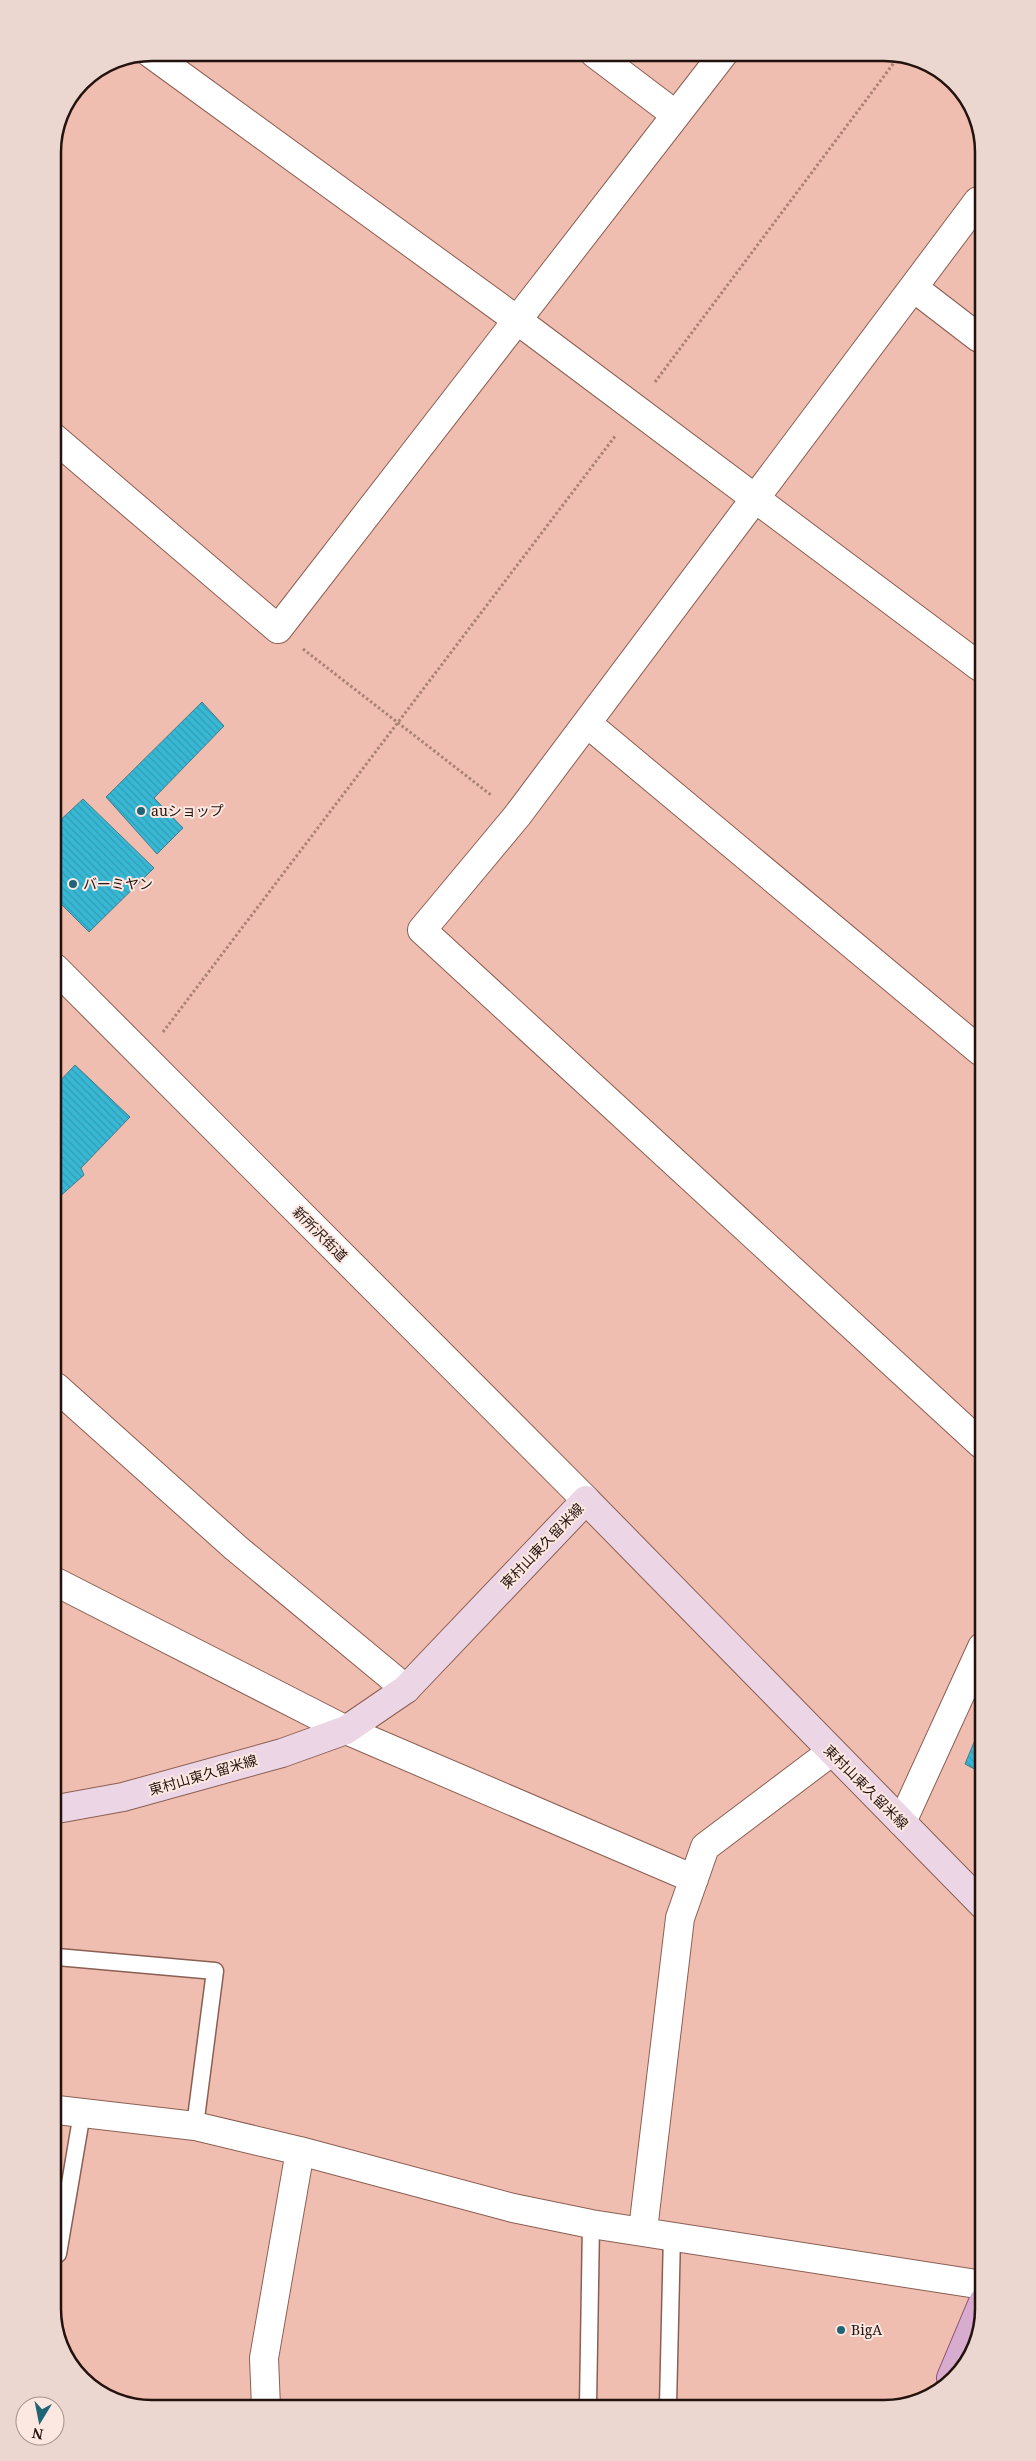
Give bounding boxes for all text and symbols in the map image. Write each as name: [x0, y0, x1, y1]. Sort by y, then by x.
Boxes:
place label: auショップ: [151, 801, 224, 820]
marker: auショップ: [135, 805, 147, 817]
place label: バーミヤン: [83, 874, 153, 893]
marker: バーミヤン: [67, 878, 79, 890]
street label: 新所沢街道: [289, 1202, 352, 1265]
street label: 東村山東久留米線: [496, 1499, 587, 1593]
street label: 東村山東久留米線: [820, 1740, 913, 1833]
street label: 東村山東久留米線: [146, 1750, 259, 1799]
place label: BigA: [851, 2320, 882, 2339]
marker: BigA: [835, 2324, 847, 2336]
north arrow: [15, 2396, 65, 2446]
text: N: [31, 2424, 45, 2445]

